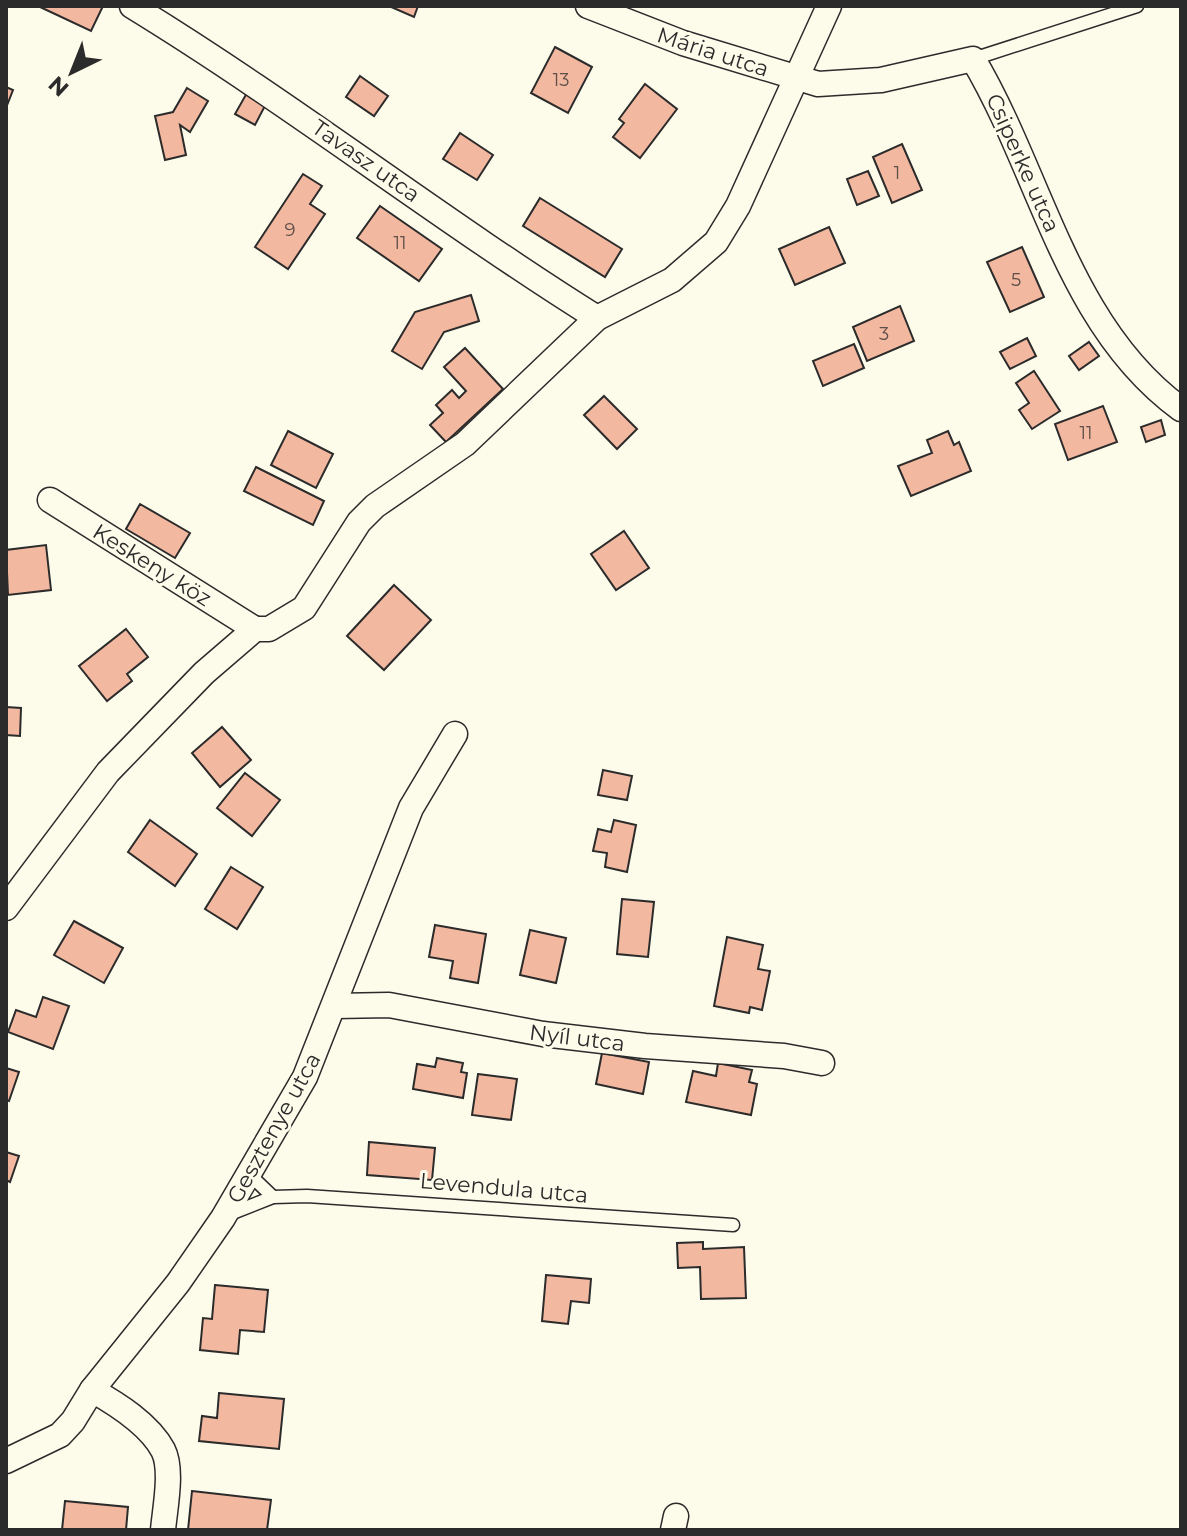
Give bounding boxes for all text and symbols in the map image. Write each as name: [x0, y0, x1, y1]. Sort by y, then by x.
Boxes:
street label: Mária utca: [654, 21, 772, 83]
north arrow: [32, 32, 112, 112]
house number: 13: [553, 69, 569, 91]
text: N: [43, 70, 74, 102]
street label: Csiperke utca: [980, 89, 1066, 237]
street label: Tavasz utca: [307, 114, 425, 208]
house number: 1: [894, 162, 900, 184]
house number: 9: [285, 219, 296, 241]
house number: 11: [394, 232, 407, 254]
house number: 5: [1011, 269, 1021, 291]
house number: 3: [879, 323, 889, 345]
house number: 11: [1080, 422, 1093, 444]
street label: Keskeny köz: [88, 518, 216, 612]
street label: Nyíl utca: [528, 1019, 626, 1057]
street label: Gesztenye utca: [222, 1048, 326, 1208]
street label: Levendula utca: [419, 1167, 589, 1209]

